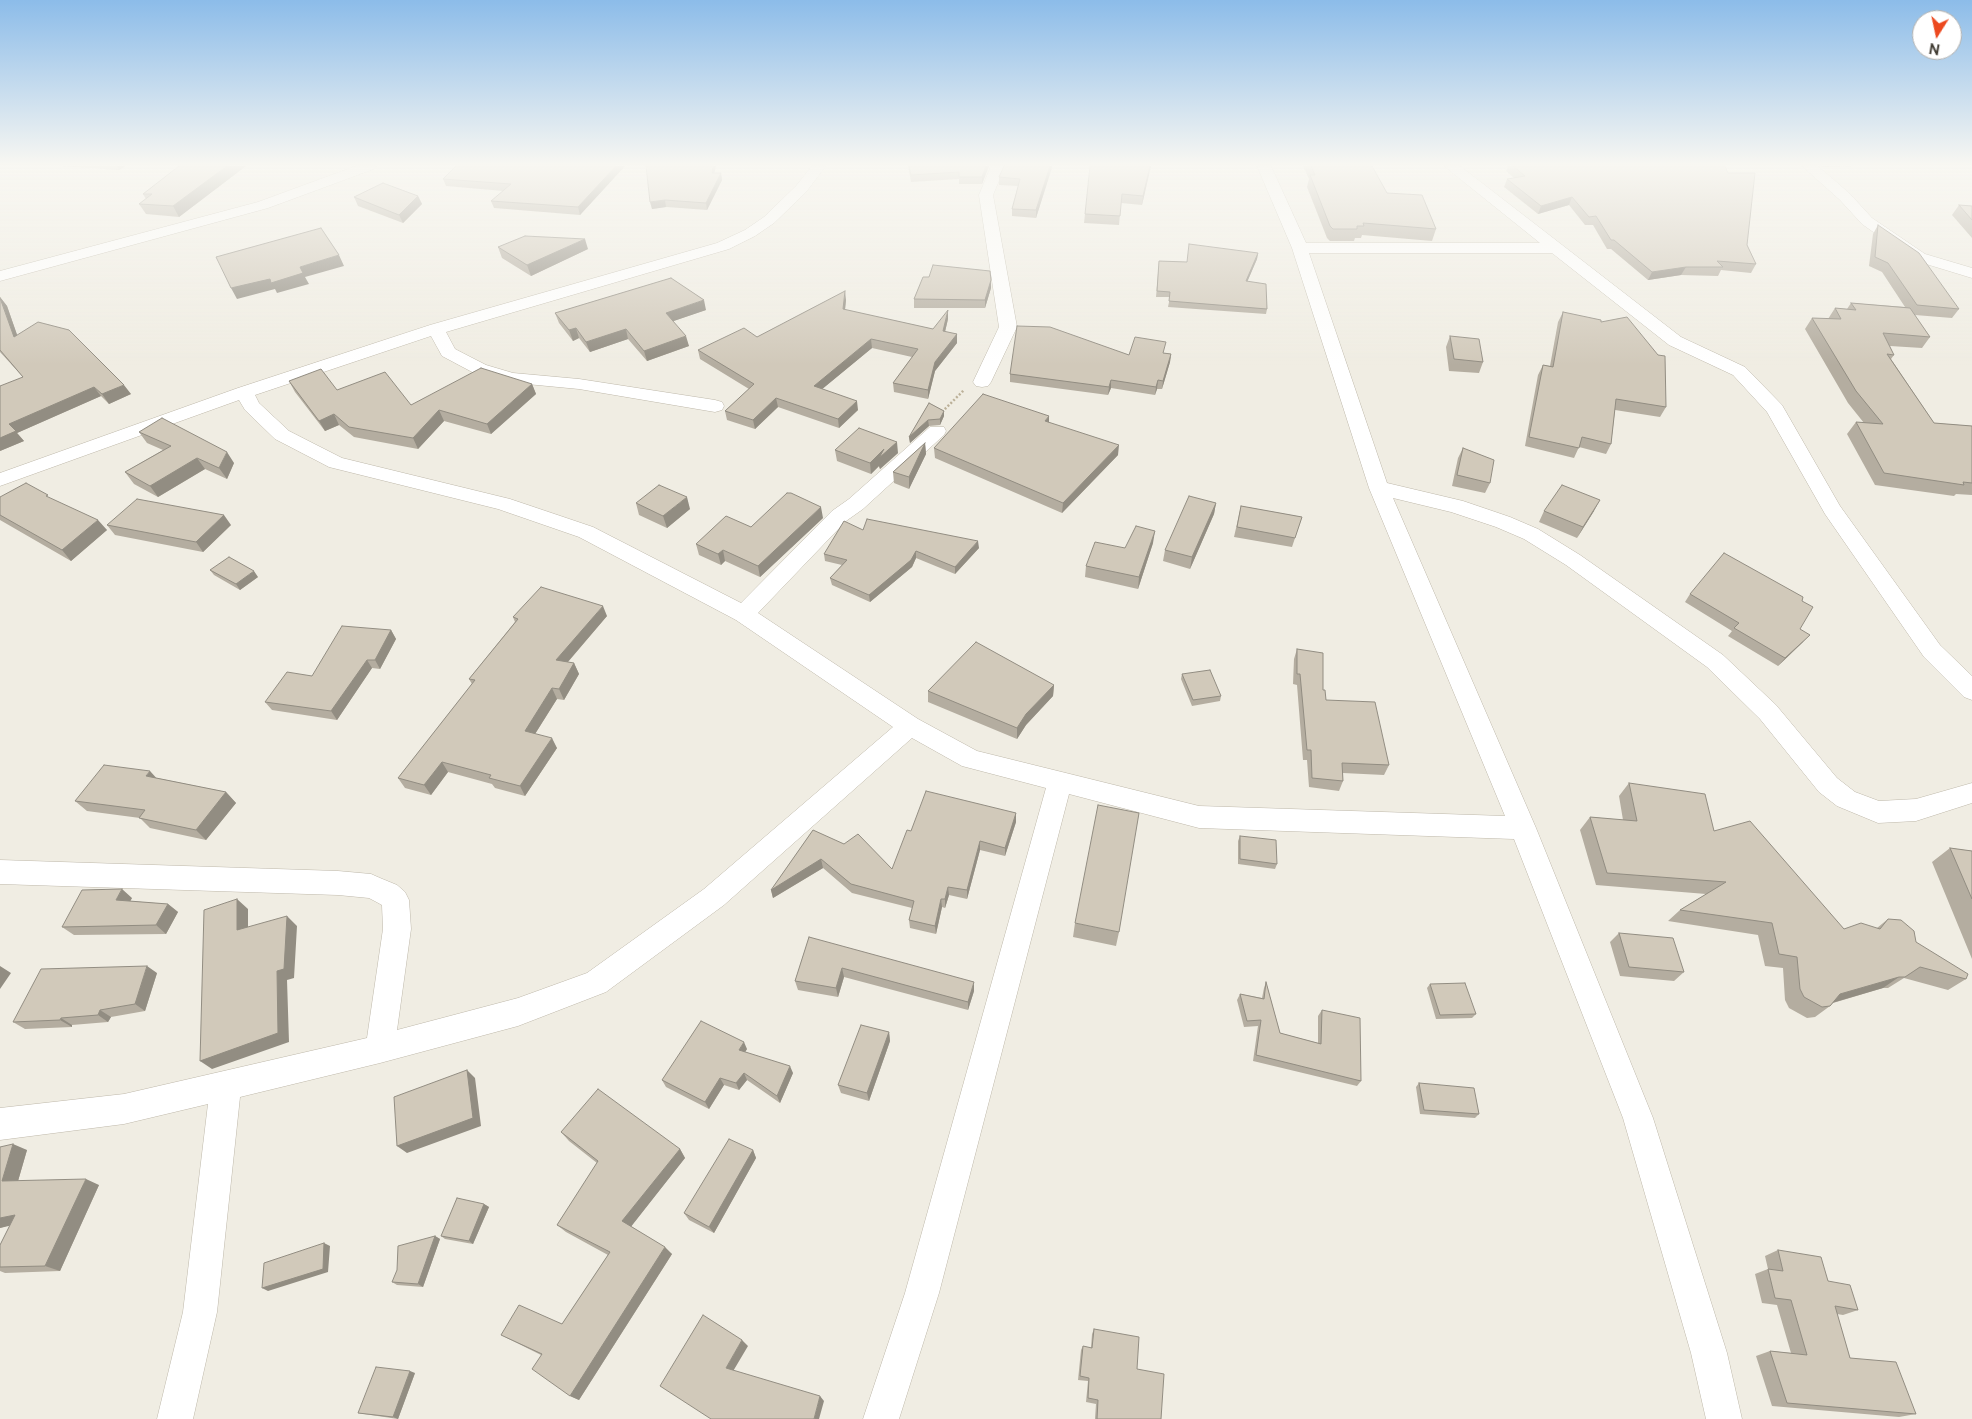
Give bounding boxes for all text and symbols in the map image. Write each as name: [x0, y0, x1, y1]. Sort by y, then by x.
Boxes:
north arrow: [1912, 10, 1962, 60]
text: N: [1928, 40, 1941, 58]

